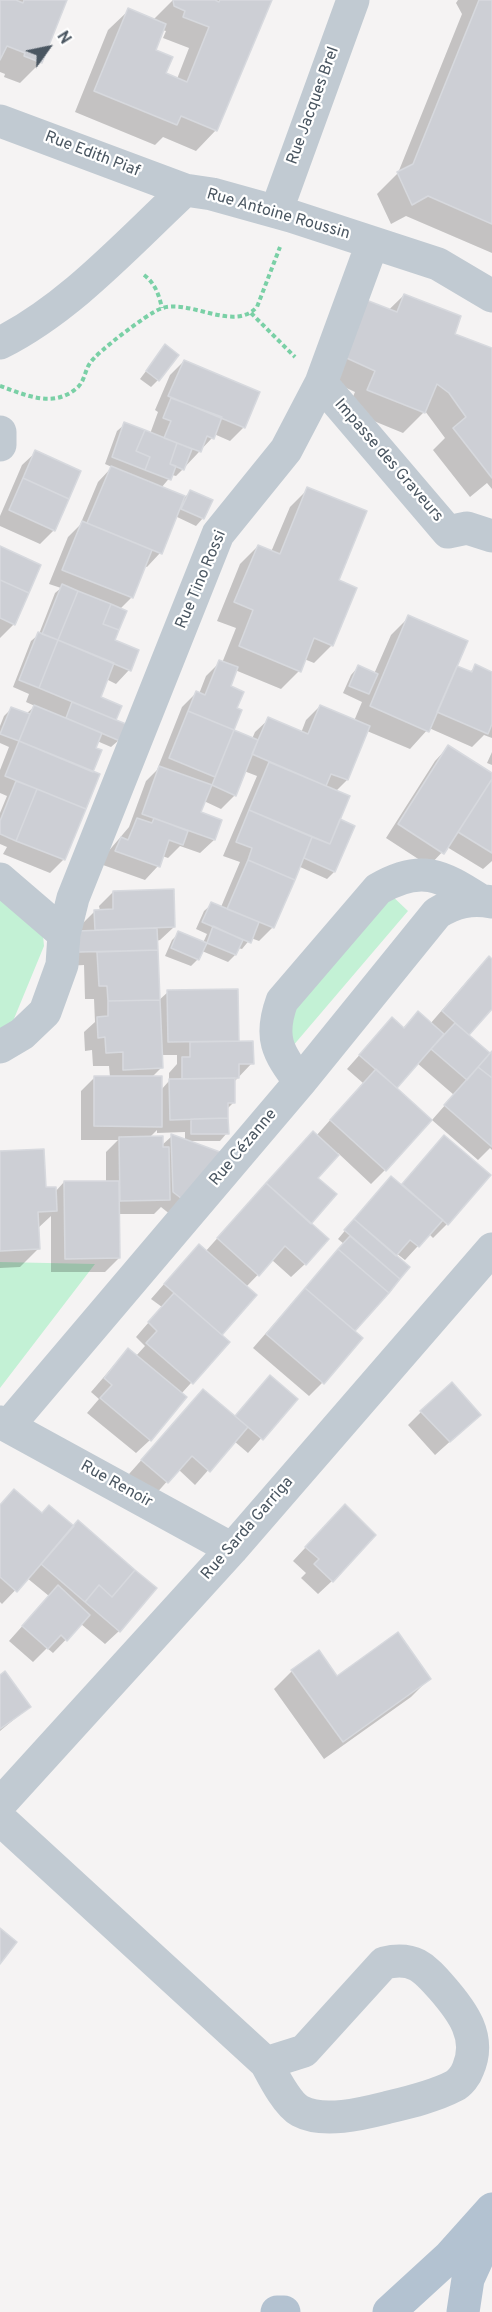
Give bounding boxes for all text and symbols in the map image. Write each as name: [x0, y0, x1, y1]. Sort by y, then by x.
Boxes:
north arrow: [18, 18, 78, 78]
text: N: [52, 28, 75, 48]
street label: Rue Jacques Brel: [284, 44, 344, 168]
street label: Rue Edith Piaf: [42, 128, 142, 182]
street label: Rue Antoine Roussin: [204, 185, 352, 245]
street label: Impasse des Graveurs: [329, 396, 447, 526]
street label: Rue Tino Rossi: [173, 528, 231, 632]
street label: Rue Cézanne: [206, 1106, 282, 1190]
street label: Rue Renoir: [77, 1457, 155, 1513]
street label: Rue Sarda Garriga: [198, 1473, 298, 1585]

